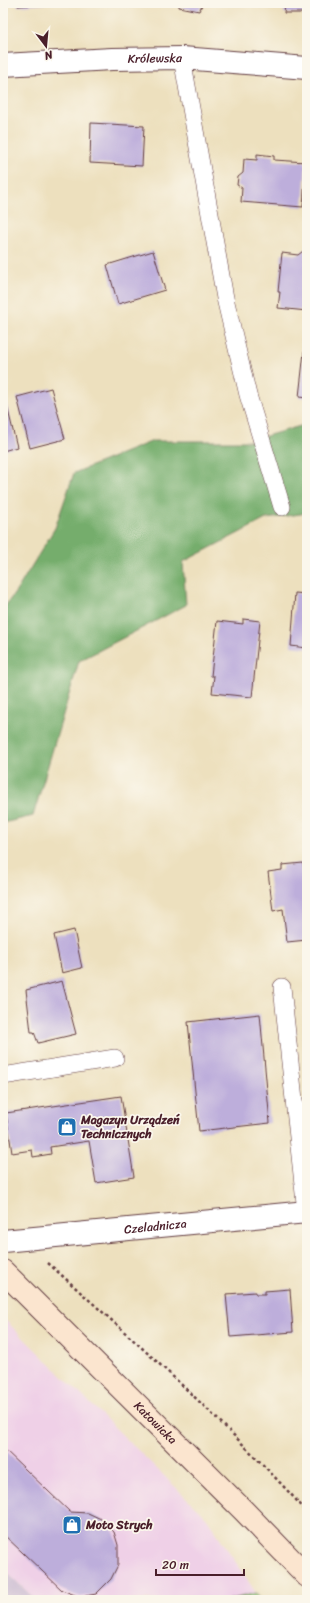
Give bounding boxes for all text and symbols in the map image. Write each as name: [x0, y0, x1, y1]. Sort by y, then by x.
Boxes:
north arrow: [26, 26, 66, 66]
text: N: [42, 45, 56, 65]
street label: Królewska: [128, 47, 183, 70]
place label: Magazyn Urządzeń Technicznych: [80, 1109, 180, 1145]
shop icon: Magazyn Urządzeń Technicznych: [56, 1116, 78, 1138]
street label: Czeladnicza: [123, 1213, 188, 1240]
street label: Katowicka: [128, 1396, 182, 1450]
shop icon: Moto Strych: [61, 1514, 83, 1536]
place label: Moto Strych: [85, 1514, 153, 1536]
scale bar: [156, 1551, 244, 1577]
text: 20 m: [162, 1554, 189, 1576]

